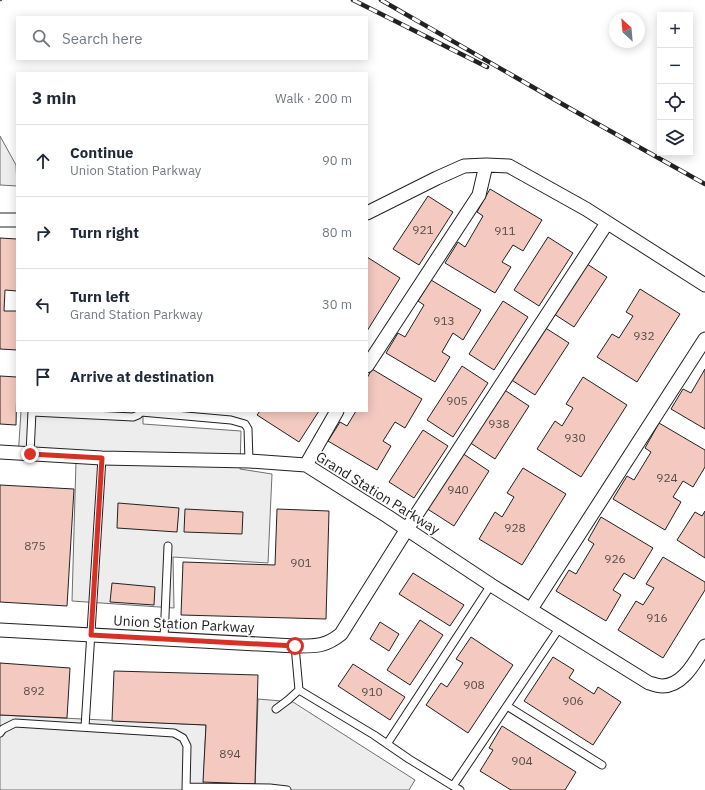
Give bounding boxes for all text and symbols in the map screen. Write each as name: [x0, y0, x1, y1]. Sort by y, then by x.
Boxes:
north arrow: [609, 12, 645, 48]
map controls: [657, 12, 693, 156]
button: +: [657, 12, 693, 48]
search box: [16, 16, 368, 60]
icon: search: [30, 27, 52, 49]
text: Search here: [62, 29, 142, 48]
button: −: [657, 48, 693, 84]
button: locate: [657, 84, 693, 120]
text: 3 min: [32, 87, 76, 109]
text: Walk · 200 m: [275, 90, 352, 107]
button: layers: [657, 120, 693, 156]
text: Continue: [70, 143, 134, 162]
icon: ahead: [32, 150, 54, 172]
text: 90 m: [322, 152, 352, 169]
text: Union Station Parkway: [70, 162, 201, 179]
icon: right: [32, 222, 54, 244]
house number: 921: [412, 222, 434, 237]
text: Turn right: [70, 223, 139, 242]
house number: 911: [494, 223, 516, 238]
text: 80 m: [322, 224, 352, 241]
text: Turn left: [70, 287, 130, 306]
icon: left: [32, 294, 54, 316]
text: 30 m: [322, 296, 352, 313]
text: Grand Station Parkway: [70, 306, 203, 323]
house number: 913: [433, 313, 455, 328]
house number: 932: [633, 328, 655, 343]
icon: arrive: [32, 366, 54, 388]
text: Arrive at destination: [70, 367, 214, 386]
house number: 905: [446, 393, 468, 408]
house number: 938: [488, 416, 510, 431]
house number: 930: [564, 430, 586, 445]
route end: [21, 445, 39, 463]
street label: Grand Station Parkway: [313, 447, 443, 539]
house number: 924: [656, 470, 678, 485]
house number: 940: [447, 482, 469, 497]
house number: 928: [504, 520, 526, 535]
house number: 875: [24, 538, 46, 553]
house number: 926: [604, 551, 626, 566]
house number: 901: [290, 555, 312, 570]
house number: 916: [646, 610, 668, 625]
street label: Union Station Parkway: [113, 611, 255, 637]
route start: [286, 637, 304, 655]
house number: 908: [463, 677, 485, 692]
house number: 892: [23, 683, 45, 698]
house number: 910: [361, 684, 383, 699]
house number: 906: [562, 693, 584, 708]
house number: 894: [219, 746, 241, 761]
house number: 904: [511, 753, 533, 768]

